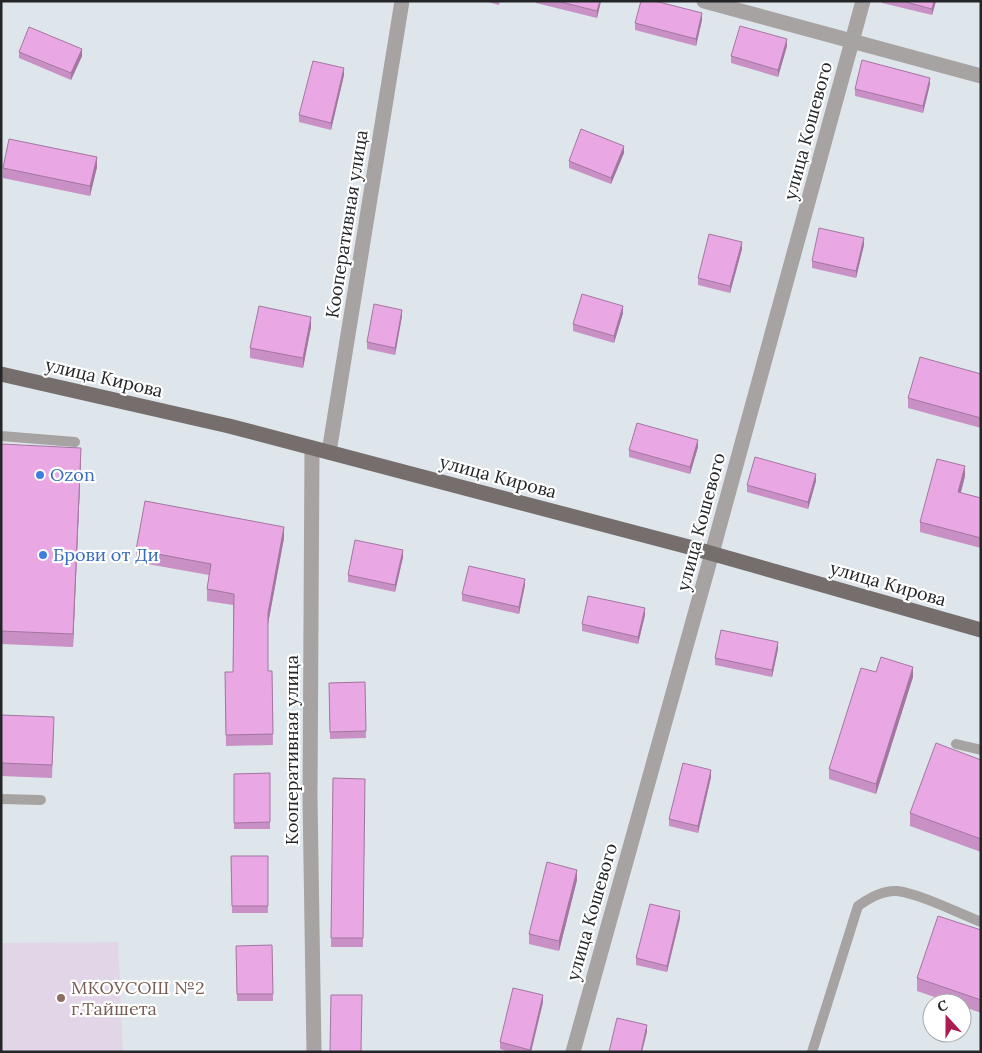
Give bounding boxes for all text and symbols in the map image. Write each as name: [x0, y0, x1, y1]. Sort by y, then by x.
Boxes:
street label: улица Кошевого: [778, 59, 837, 202]
street label: Кооперативная улица: [320, 128, 373, 320]
street label: улица Кирова: [43, 353, 165, 402]
street label: улица Кирова: [437, 450, 559, 503]
street label: улица Кошевого: [671, 450, 730, 593]
place label: Ozon: [50, 463, 95, 486]
marker: Ozon: [34, 469, 46, 481]
place label: Брови от Ди: [53, 543, 159, 566]
marker: Брови от Ди: [37, 549, 49, 561]
street label: улица Кирова: [827, 556, 949, 611]
street label: Кооперативная улица: [280, 655, 303, 845]
street label: улица Кошевого: [561, 840, 622, 983]
place label: МКОУСОШ №2 г.Тайшета: [71, 976, 205, 1020]
marker: МКОУСОШ №2 г.Тайшета: [55, 992, 67, 1004]
north arrow: [922, 993, 972, 1043]
text: С: [935, 996, 950, 1016]

